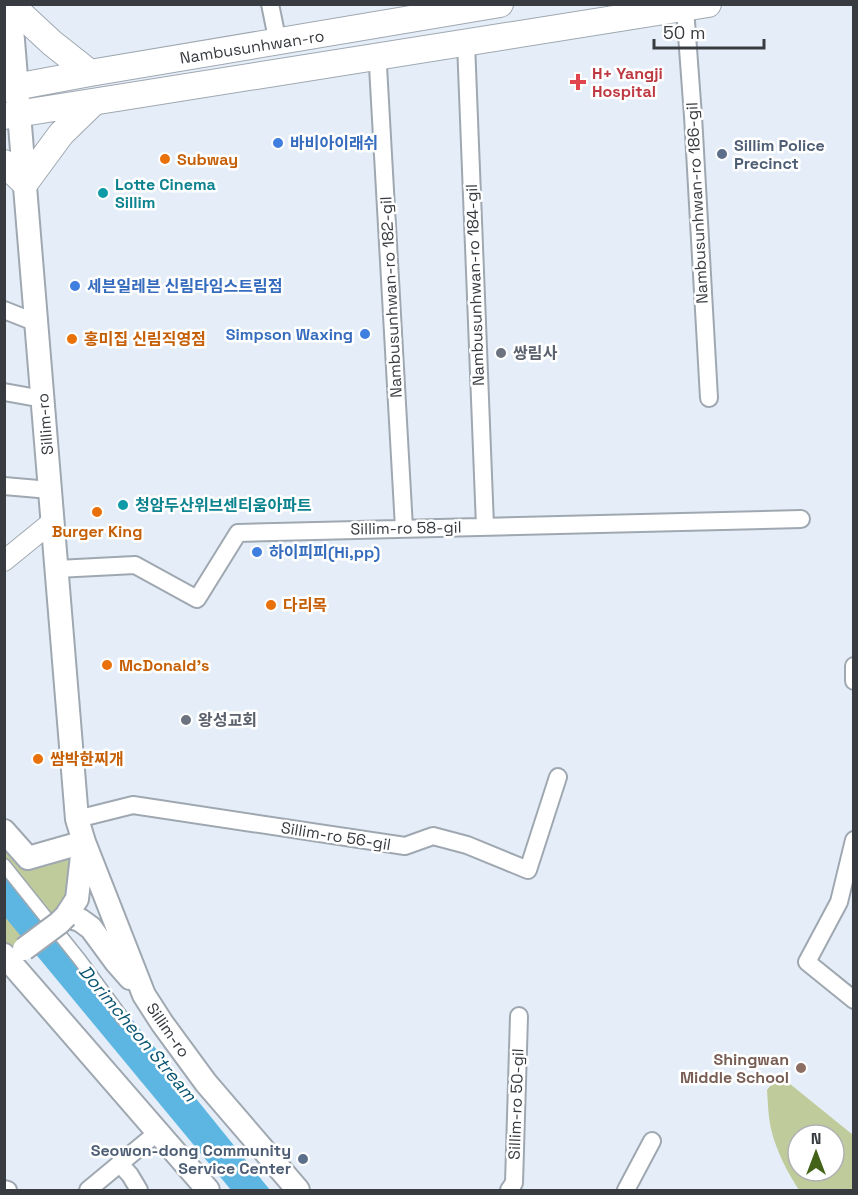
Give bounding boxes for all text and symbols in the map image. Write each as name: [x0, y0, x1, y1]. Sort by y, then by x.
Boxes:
scale bar: [654, 12, 764, 50]
text: 50 m: [663, 21, 705, 44]
street label: Nambusunhwan-ro: [178, 25, 326, 69]
place label: H+ Yangji Hospital: [592, 63, 663, 102]
marker: H+ Yangji Hospital: [569, 73, 587, 91]
street label: Nambusunhwan-ro 186-gil: [681, 102, 713, 304]
place label: 바비아이래쉬: [290, 133, 378, 154]
place label: Sillim Police Precinct: [734, 135, 825, 174]
marker: 바비아이래쉬: [271, 136, 285, 150]
marker: Sillim Police Precinct: [715, 147, 729, 161]
place label: Subway: [177, 149, 238, 170]
marker: Subway: [158, 152, 172, 166]
place label: Lotte Cinema Sillim: [115, 174, 216, 213]
street label: Nambusunhwan-ro 184-gil: [461, 184, 489, 386]
marker: Lotte Cinema Sillim: [96, 186, 110, 200]
street label: Nambusunhwan-ro 182-gil: [375, 196, 407, 398]
place label: 세븐일레븐 신림타임스트림점: [87, 276, 282, 297]
marker: 세븐일레븐 신림타임스트림점: [68, 279, 82, 293]
place label: Simpson Waxing: [226, 324, 353, 345]
marker: Simpson Waxing: [358, 327, 372, 341]
place label: 홍미집 신림직영점: [84, 329, 206, 350]
marker: 홍미집 신림직영점: [65, 332, 79, 346]
place label: 쌍림사: [513, 343, 557, 364]
marker: 쌍림사: [494, 346, 508, 360]
street label: Sillim-ro: [32, 392, 58, 456]
place label: 청암두산위브센티움아파트: [135, 495, 312, 516]
marker: 청암두산위브센티움아파트: [116, 498, 130, 512]
marker: Burger King: [90, 505, 104, 519]
street label: Sillim-ro 58-gil: [350, 517, 462, 539]
place label: Burger King: [52, 521, 142, 542]
place label: 하이피피(Hi,pp): [269, 542, 380, 563]
marker: 하이피피(Hi,pp): [250, 545, 264, 559]
place label: 다리목: [283, 595, 327, 616]
marker: 다리목: [264, 598, 278, 612]
place label: McDonald's: [119, 655, 209, 676]
marker: McDonald's: [100, 658, 114, 672]
place label: 왕성교회: [198, 710, 257, 731]
marker: 왕성교회: [179, 713, 193, 727]
place label: 쌈박한찌개: [50, 749, 124, 770]
marker: 쌈박한찌개: [31, 752, 45, 766]
street label: Sillim-ro 56-gil: [280, 817, 392, 855]
water label: Dorimcheon Stream: [74, 960, 202, 1106]
street label: Sillim-ro: [142, 999, 194, 1061]
street label: Sillim-ro 50-gil: [504, 1048, 528, 1160]
place label: Shingwan Middle School: [680, 1049, 789, 1088]
marker: Shingwan Middle School: [794, 1061, 808, 1075]
north arrow: [786, 1123, 846, 1183]
text: N: [811, 1128, 821, 1149]
place label: Seowon-dong Community Service Center: [91, 1140, 291, 1179]
marker: Seowon-dong Community Service Center: [296, 1152, 310, 1166]

